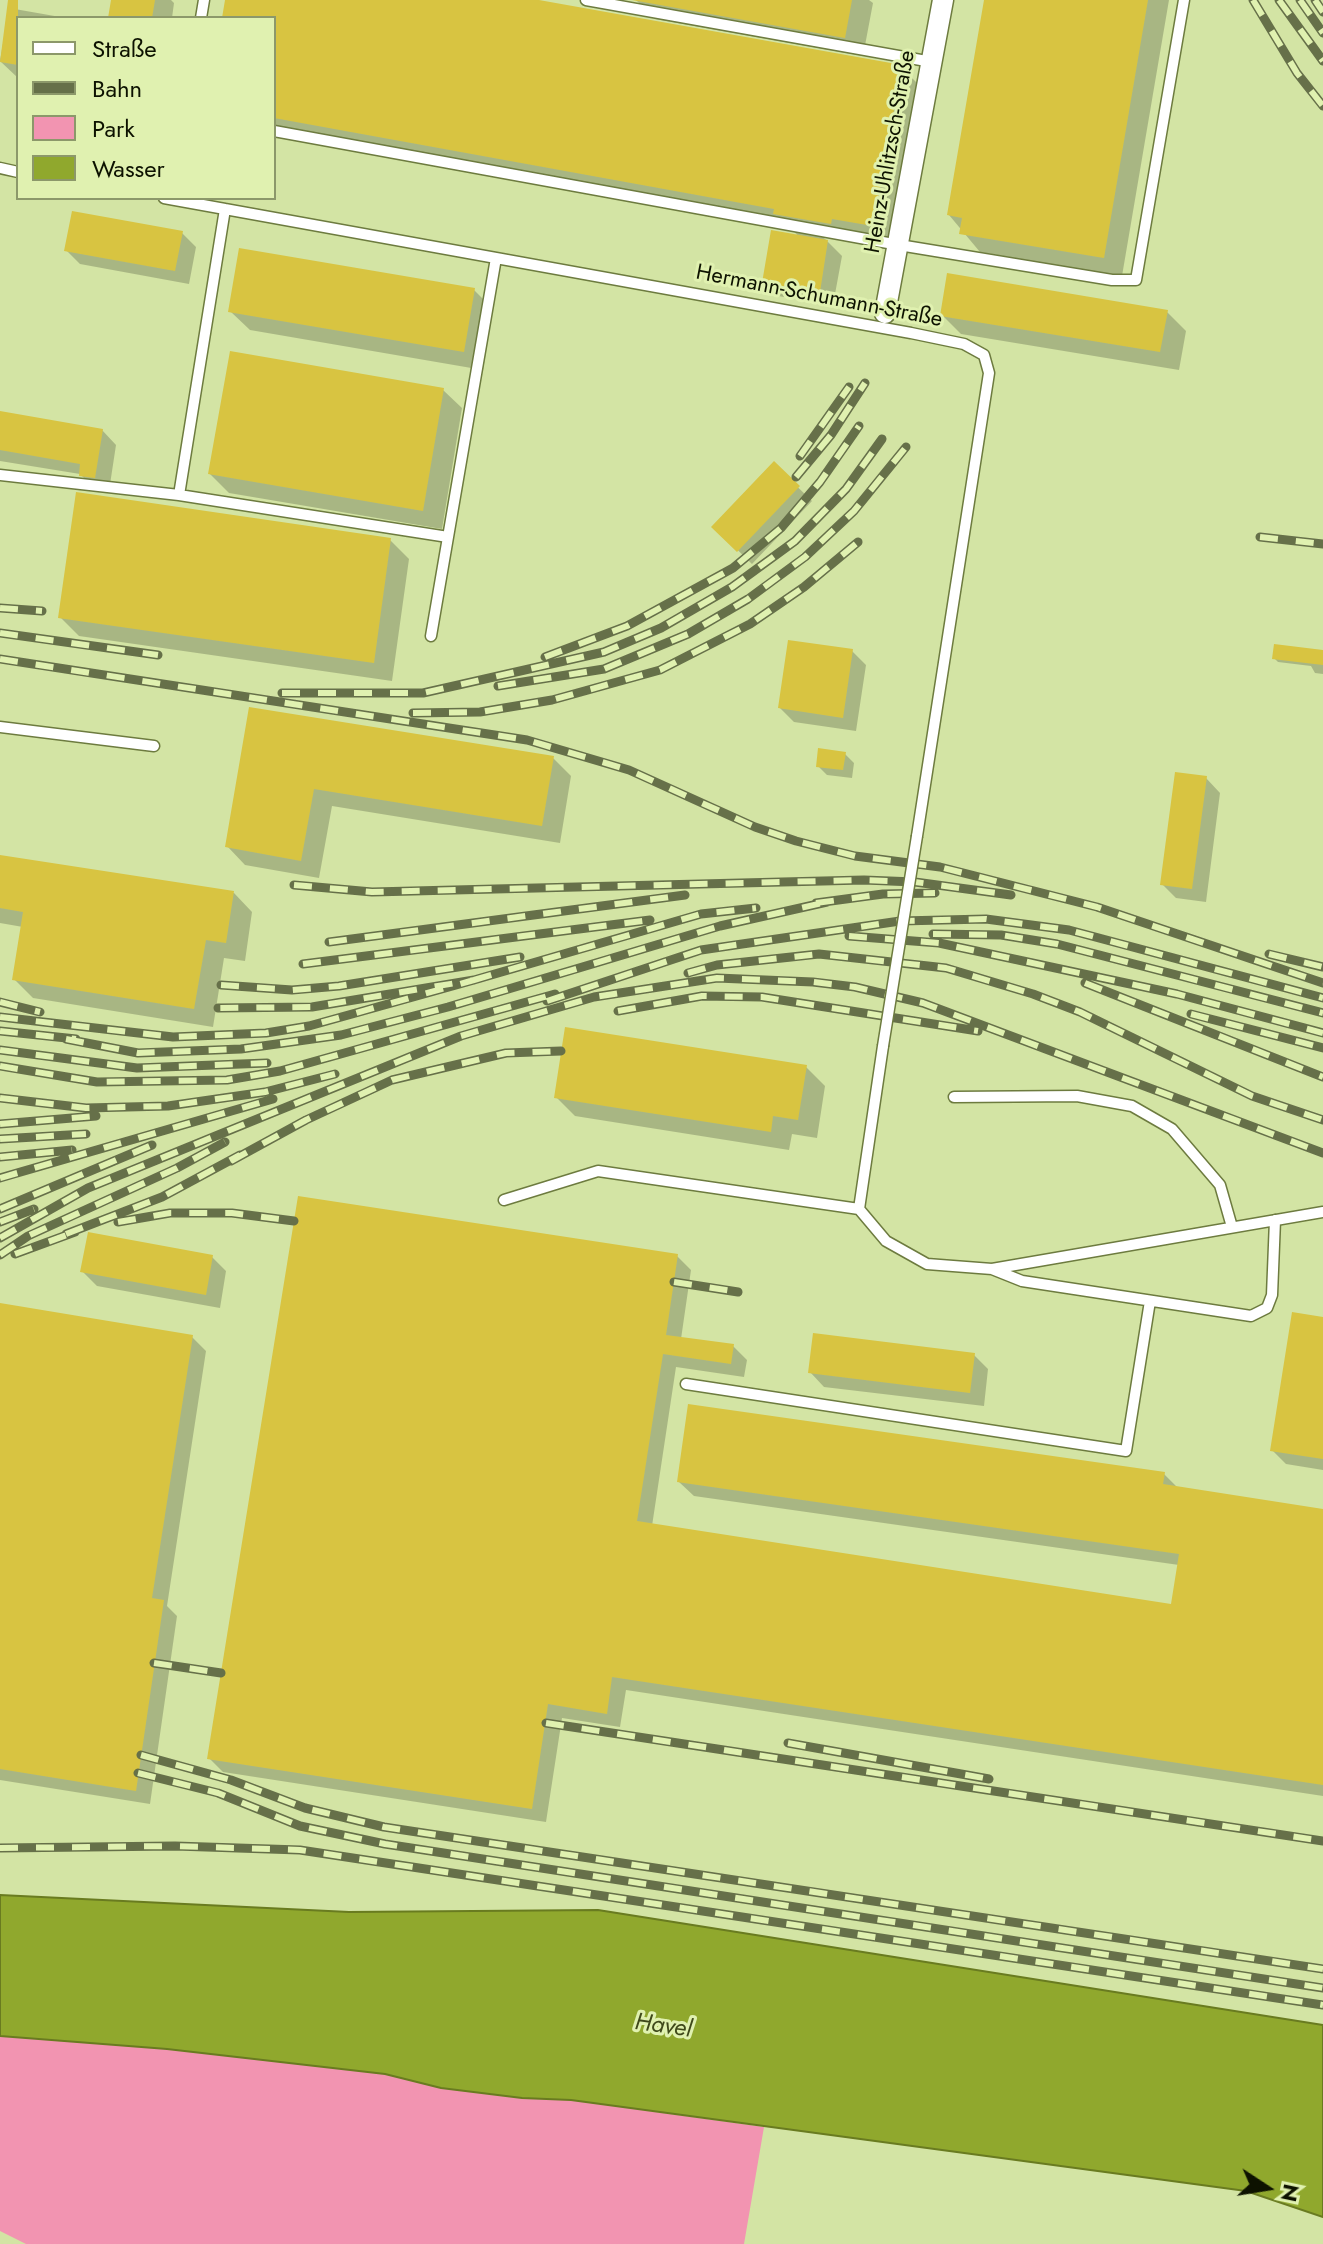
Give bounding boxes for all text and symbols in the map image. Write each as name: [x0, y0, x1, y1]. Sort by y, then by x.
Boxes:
legend: [16, 16, 276, 200]
text: Straße: [92, 31, 157, 66]
street label: Heinz-Uhlitzsch-Straße: [860, 49, 922, 255]
text: Bahn: [92, 71, 142, 106]
text: Park: [92, 111, 135, 146]
text: Wasser: [92, 151, 165, 186]
street label: Hermann-Schumann-Straße: [694, 260, 944, 334]
water label: Havel: [633, 2009, 693, 2045]
north arrow: [1227, 2148, 1307, 2228]
text: N: [1273, 2181, 1308, 2205]

